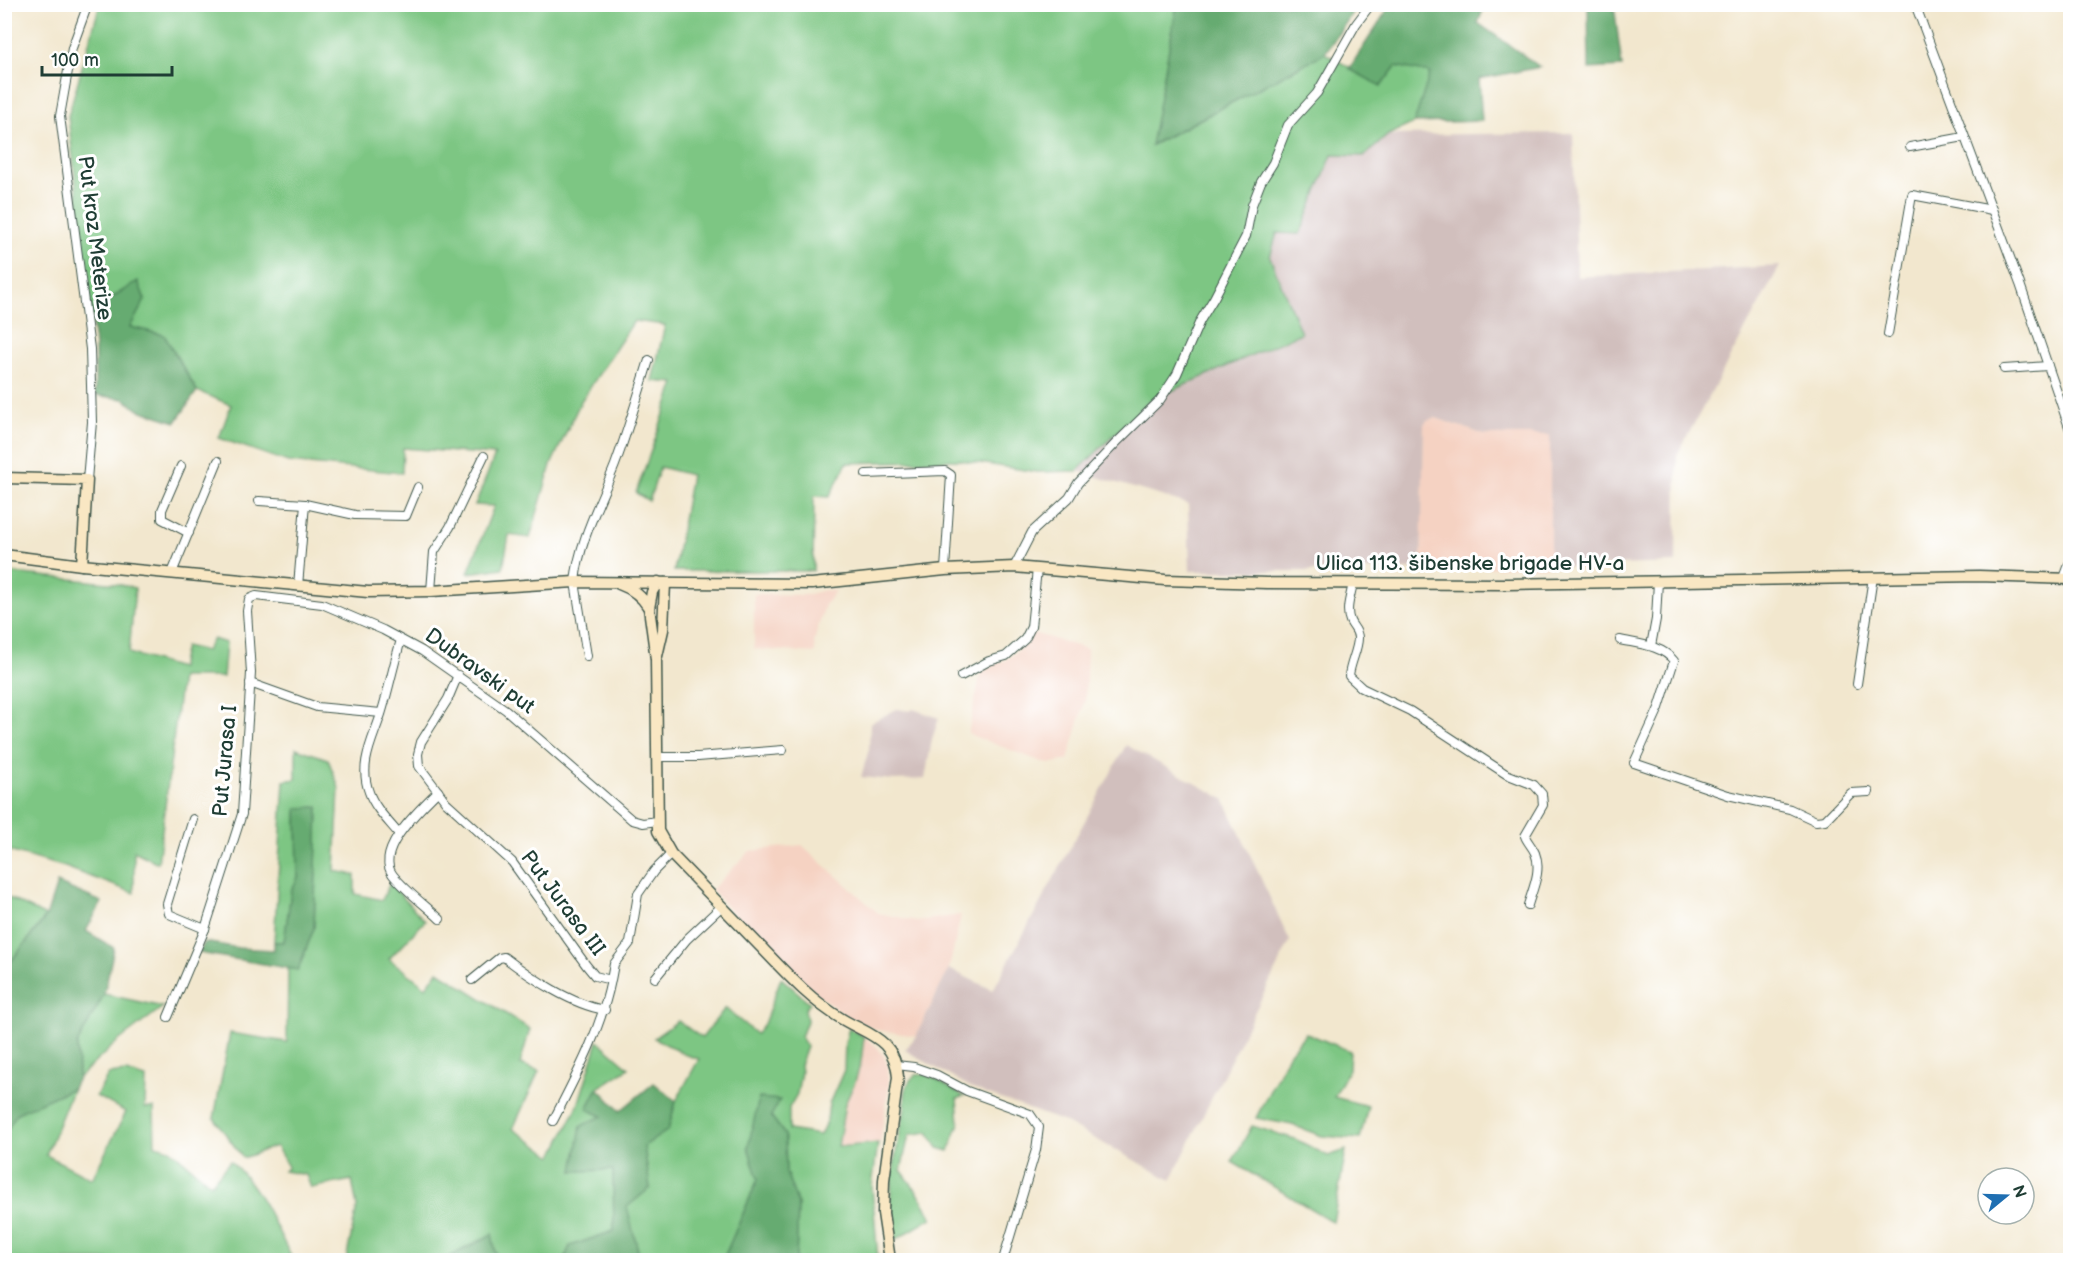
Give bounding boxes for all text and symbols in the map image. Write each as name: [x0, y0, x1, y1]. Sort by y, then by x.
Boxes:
scale bar: [42, 39, 172, 77]
text: 100 m: [51, 50, 99, 71]
street label: Put kroz Meterize: [73, 154, 117, 322]
street label: Ulica 113. šibenske brigade HV-a: [1316, 551, 1624, 576]
street label: Dubravski put: [420, 623, 540, 719]
street label: Put Jurasa I: [208, 704, 242, 818]
street label: Put Jurasa III: [515, 846, 611, 960]
north arrow: [1976, 1166, 2036, 1226]
text: N: [2008, 1183, 2030, 1200]

